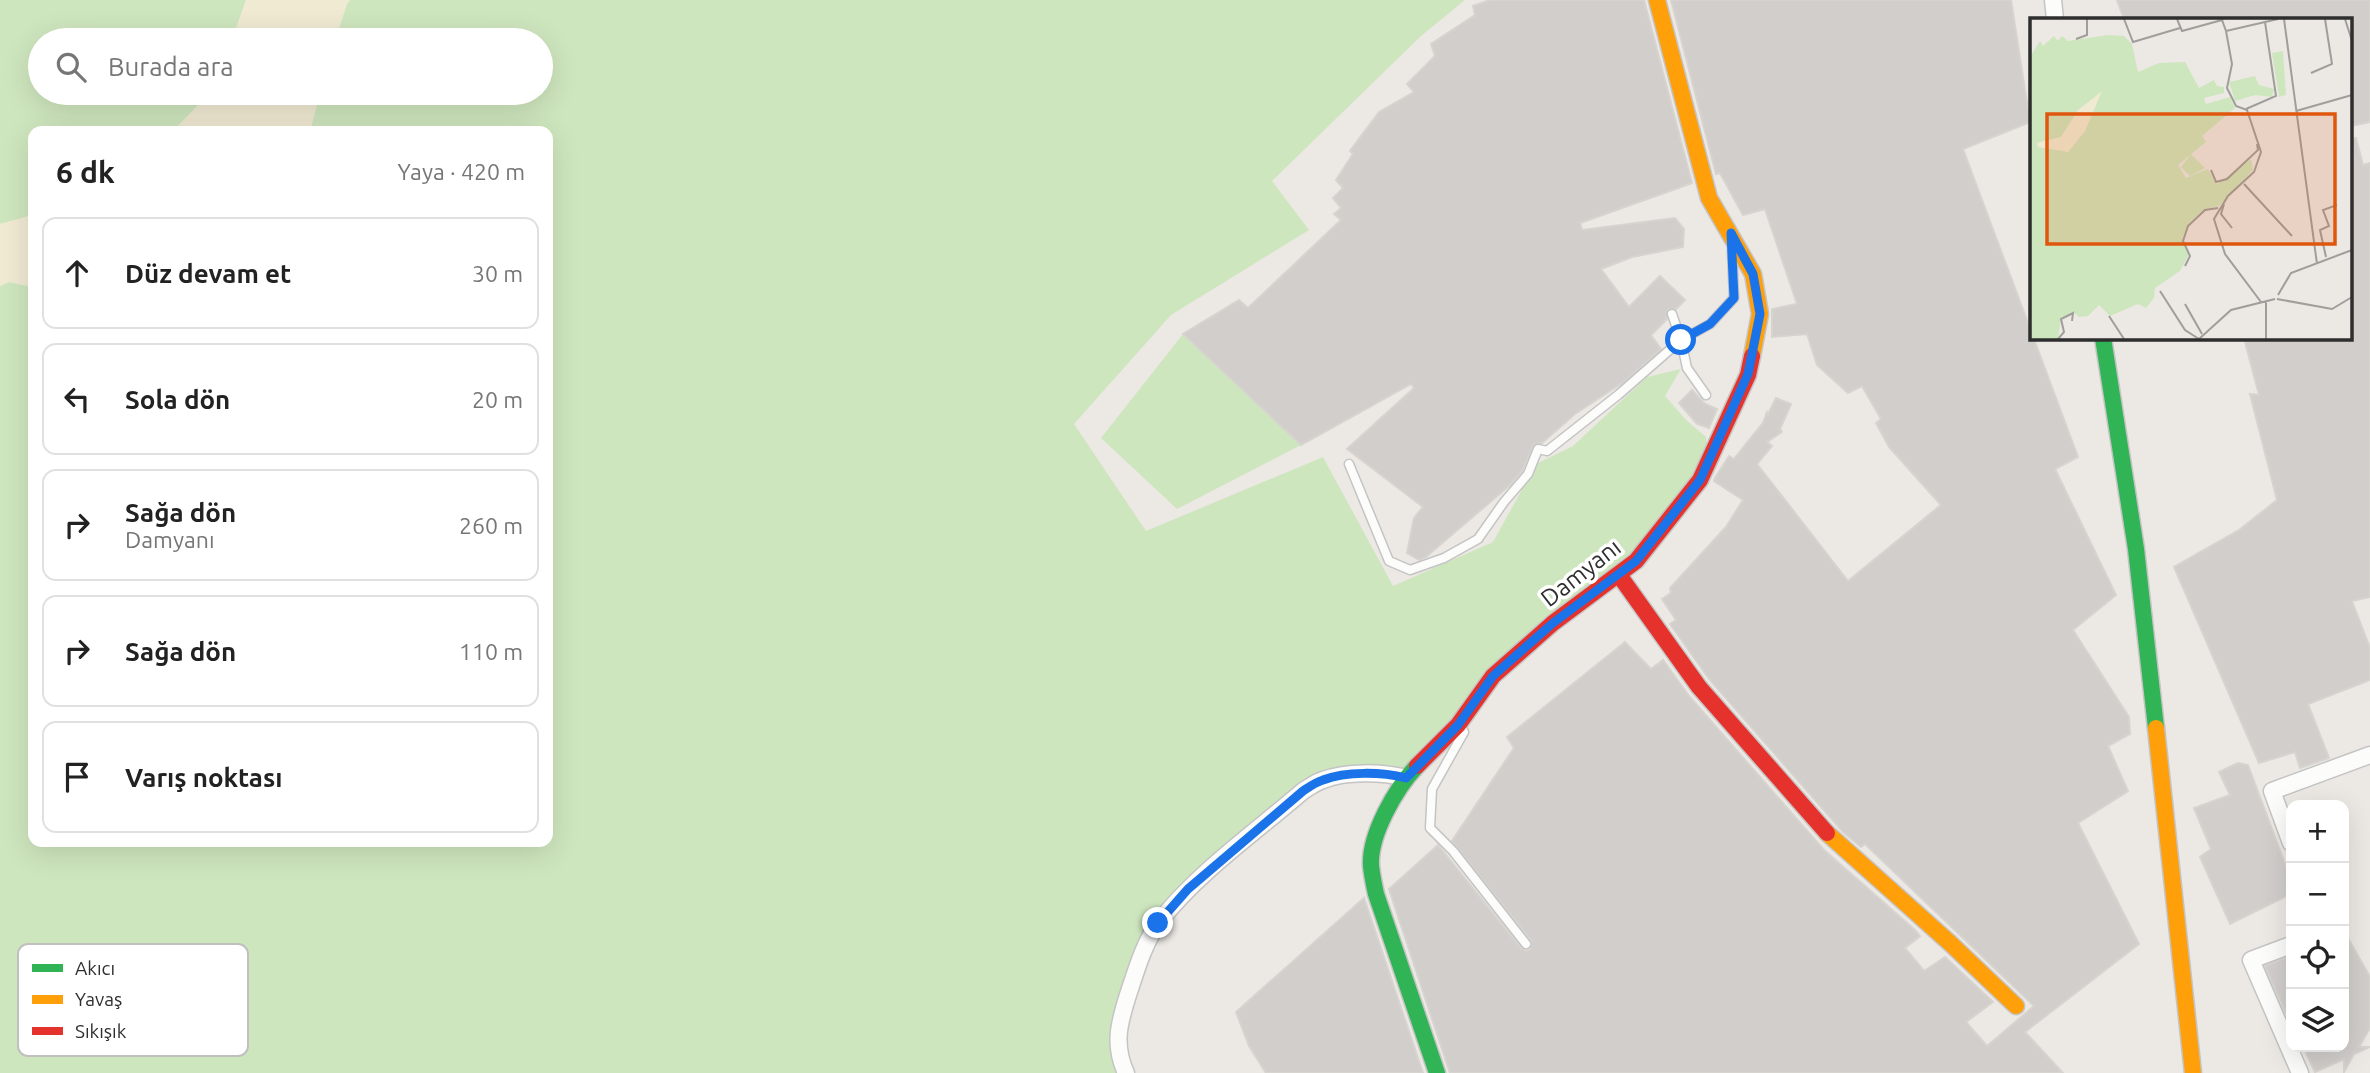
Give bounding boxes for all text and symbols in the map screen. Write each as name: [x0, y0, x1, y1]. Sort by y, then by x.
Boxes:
inset map: [2030, 18, 2352, 340]
search box: [28, 28, 553, 105]
icon: search: [52, 48, 90, 86]
text: Burada ara: [108, 52, 234, 81]
text: 6 dk: [56, 155, 115, 189]
text: Yaya · 420 m: [398, 159, 525, 184]
icon: ahead: [58, 254, 96, 292]
text: Düz devam et: [125, 259, 291, 288]
text: 30 m: [472, 261, 523, 286]
route start: [1665, 324, 1696, 355]
icon: left: [58, 380, 96, 418]
text: Sola dön: [125, 385, 230, 414]
text: 20 m: [472, 387, 523, 412]
text: Sağa dön: [125, 498, 236, 527]
icon: right: [58, 506, 96, 544]
text: 260 m: [459, 513, 523, 538]
text: Damyanı: [125, 527, 215, 552]
street label: Damyanı: [1536, 533, 1626, 612]
icon: right: [58, 632, 96, 670]
text: Sağa dön: [125, 637, 236, 666]
text: 110 m: [459, 639, 523, 664]
icon: arrive: [58, 758, 96, 796]
text: Varış noktası: [125, 763, 282, 792]
map controls: [2286, 800, 2349, 1052]
button: +: [2286, 800, 2349, 863]
button: −: [2286, 863, 2349, 926]
route end: [1142, 907, 1173, 938]
button: locate: [2286, 926, 2349, 989]
legend: [18, 944, 248, 1056]
text: Akıcı: [75, 957, 115, 979]
text: Yavaş: [75, 988, 122, 1010]
button: layers: [2286, 989, 2349, 1052]
text: Sıkışık: [75, 1020, 127, 1042]

